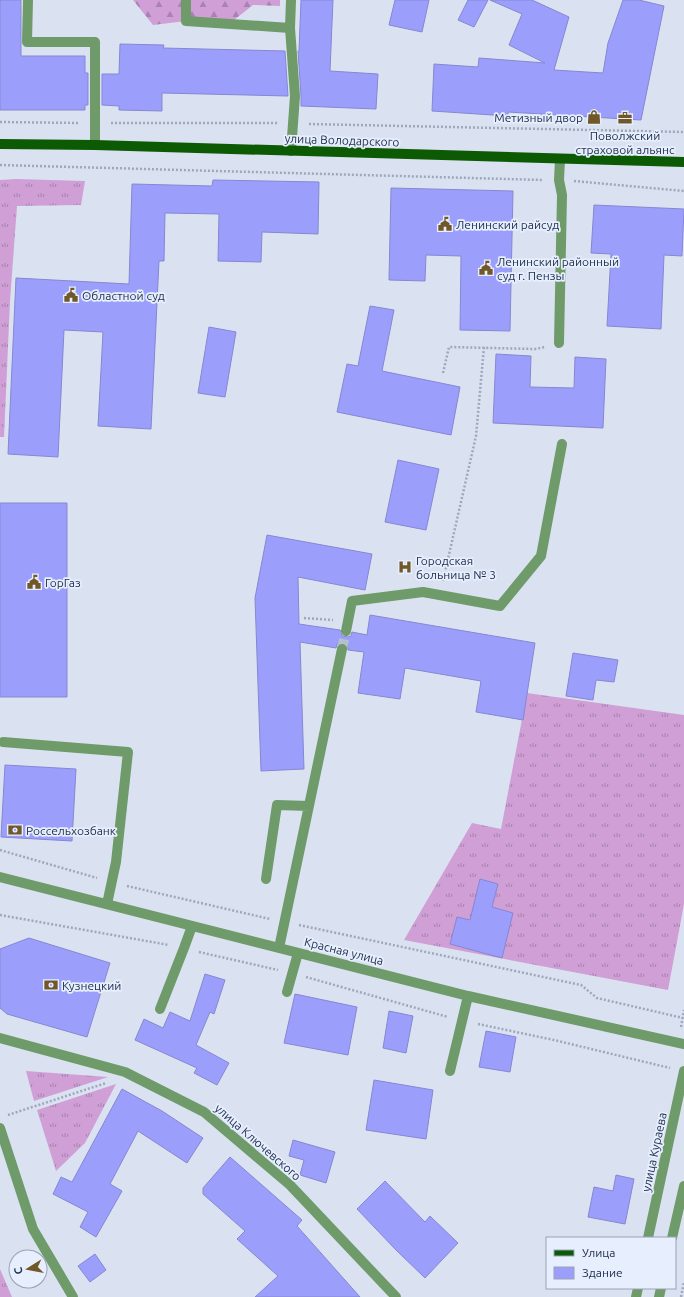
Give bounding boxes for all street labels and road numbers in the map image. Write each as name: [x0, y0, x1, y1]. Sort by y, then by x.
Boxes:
street label: улица Володарского: [284, 131, 400, 149]
street label: Красная улица: [303, 935, 385, 967]
street label: улица Ключевского: [212, 1101, 304, 1183]
street label: улица Кураева: [639, 1111, 669, 1193]

